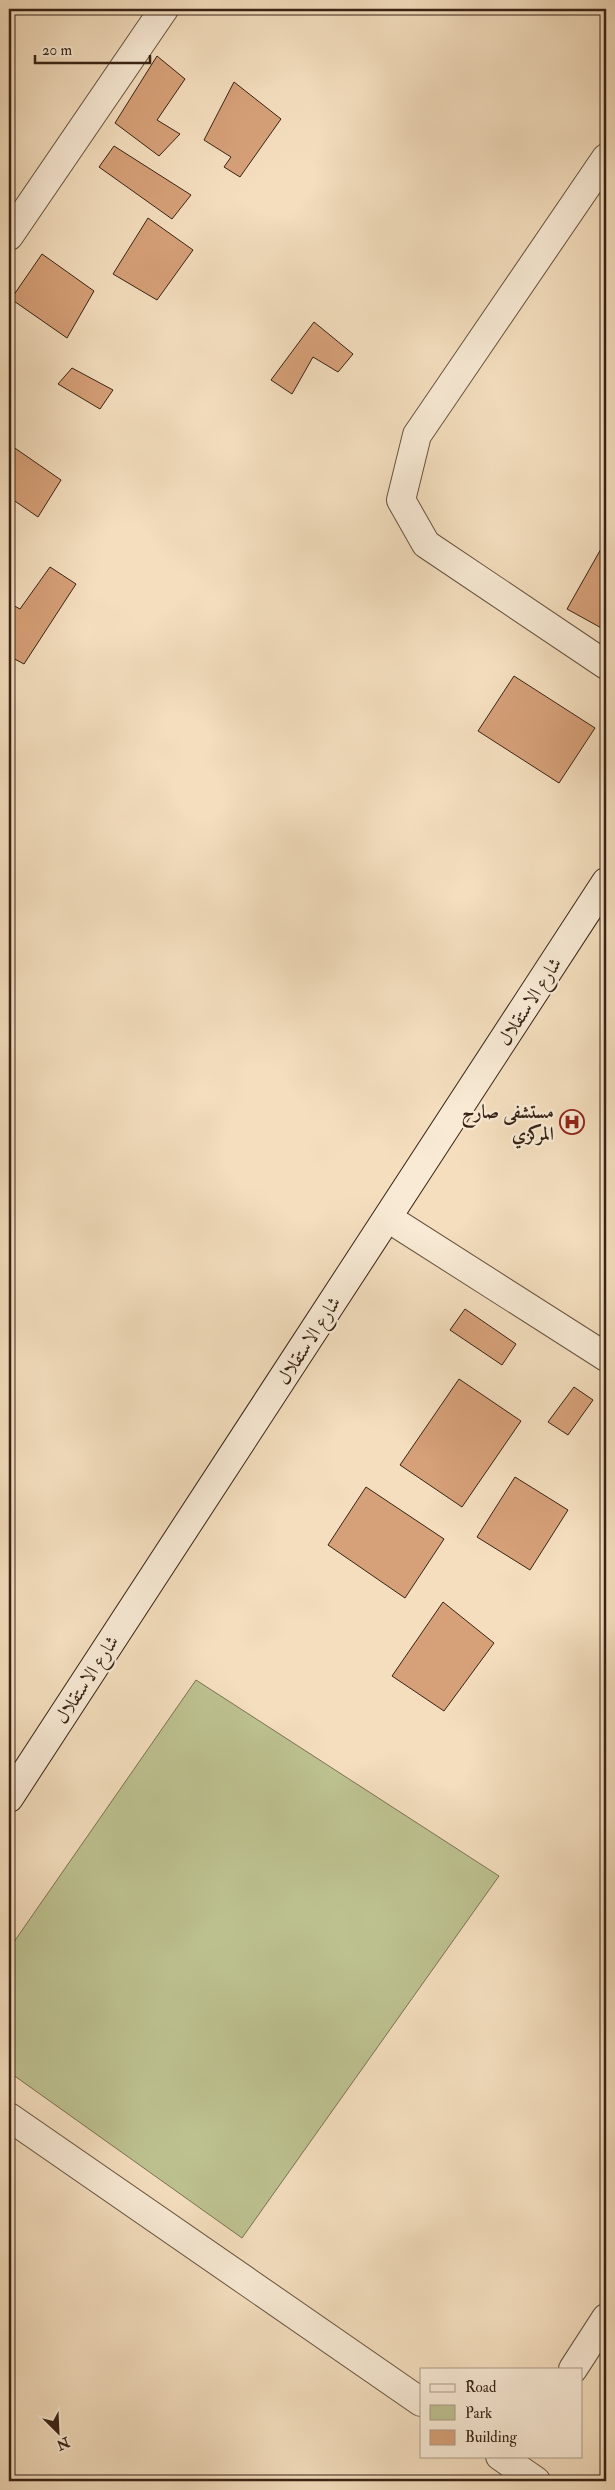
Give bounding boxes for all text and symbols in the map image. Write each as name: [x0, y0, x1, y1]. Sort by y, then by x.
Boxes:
scale bar: [35, 32, 150, 64]
text: 20 m: [42, 41, 72, 60]
street label: شارع الاستقلال: [492, 953, 570, 1052]
place label: مستشفى صارح المركزي: [461, 1100, 554, 1149]
hospital icon: مستشفى صارح المركزي: [559, 1109, 585, 1135]
street label: شارع الاستقلال: [271, 1292, 349, 1391]
street label: شارع الاستقلال: [49, 1631, 127, 1730]
legend: [420, 2368, 582, 2458]
text: Road: [465, 2378, 497, 2397]
text: Park: [465, 2404, 492, 2423]
north arrow: [32, 2408, 82, 2458]
text: Building: [465, 2428, 517, 2447]
text: N: [53, 2433, 73, 2454]

